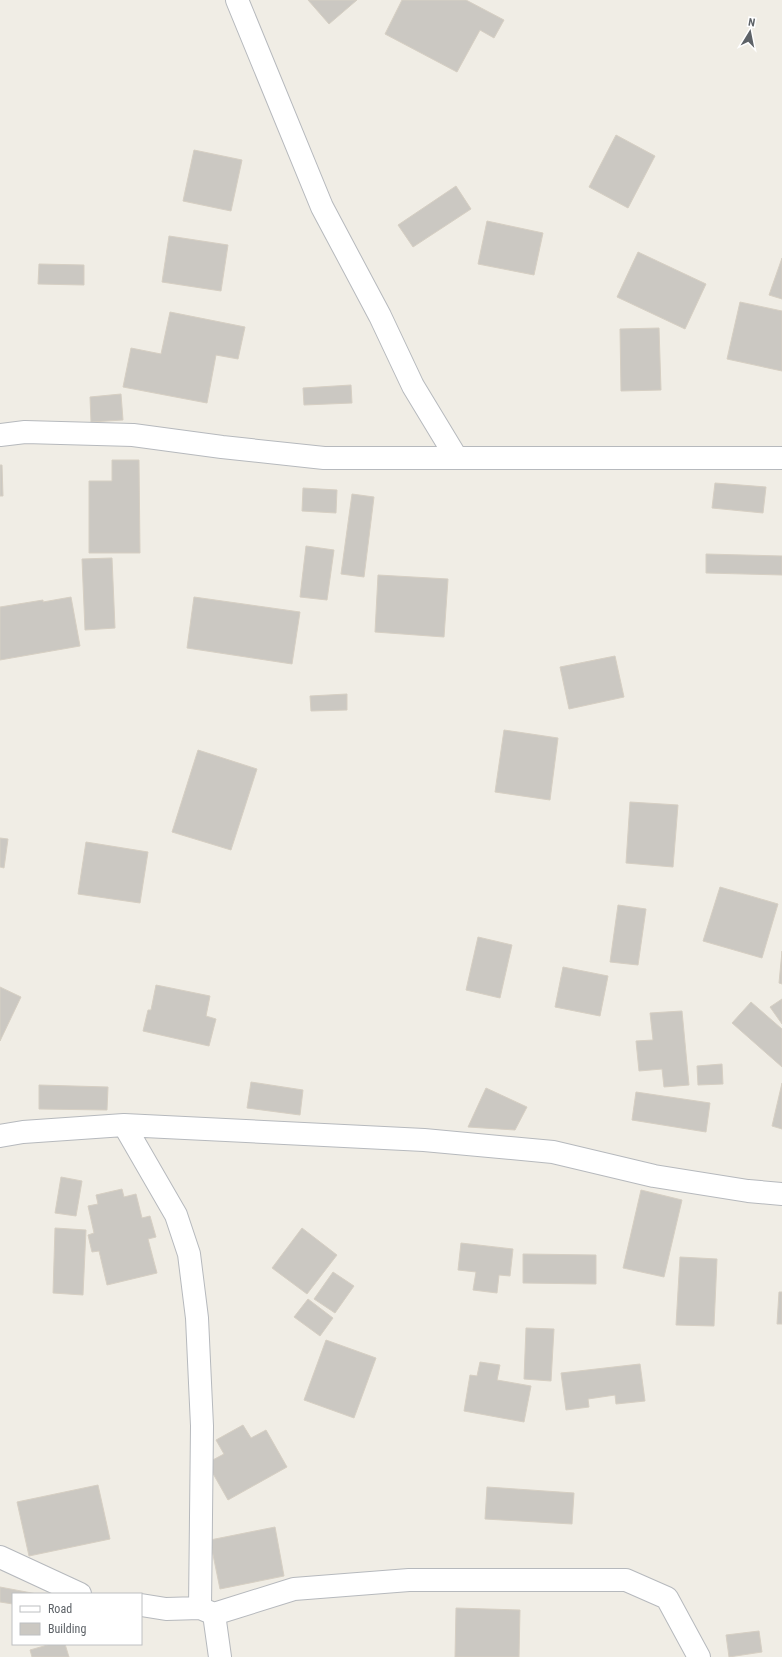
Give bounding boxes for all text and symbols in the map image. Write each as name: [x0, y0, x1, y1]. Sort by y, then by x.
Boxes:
north arrow: [730, 12, 770, 52]
text: N: [747, 16, 756, 30]
legend: [12, 1593, 142, 1645]
text: Road: [48, 1602, 72, 1616]
text: Building: [48, 1622, 86, 1636]

